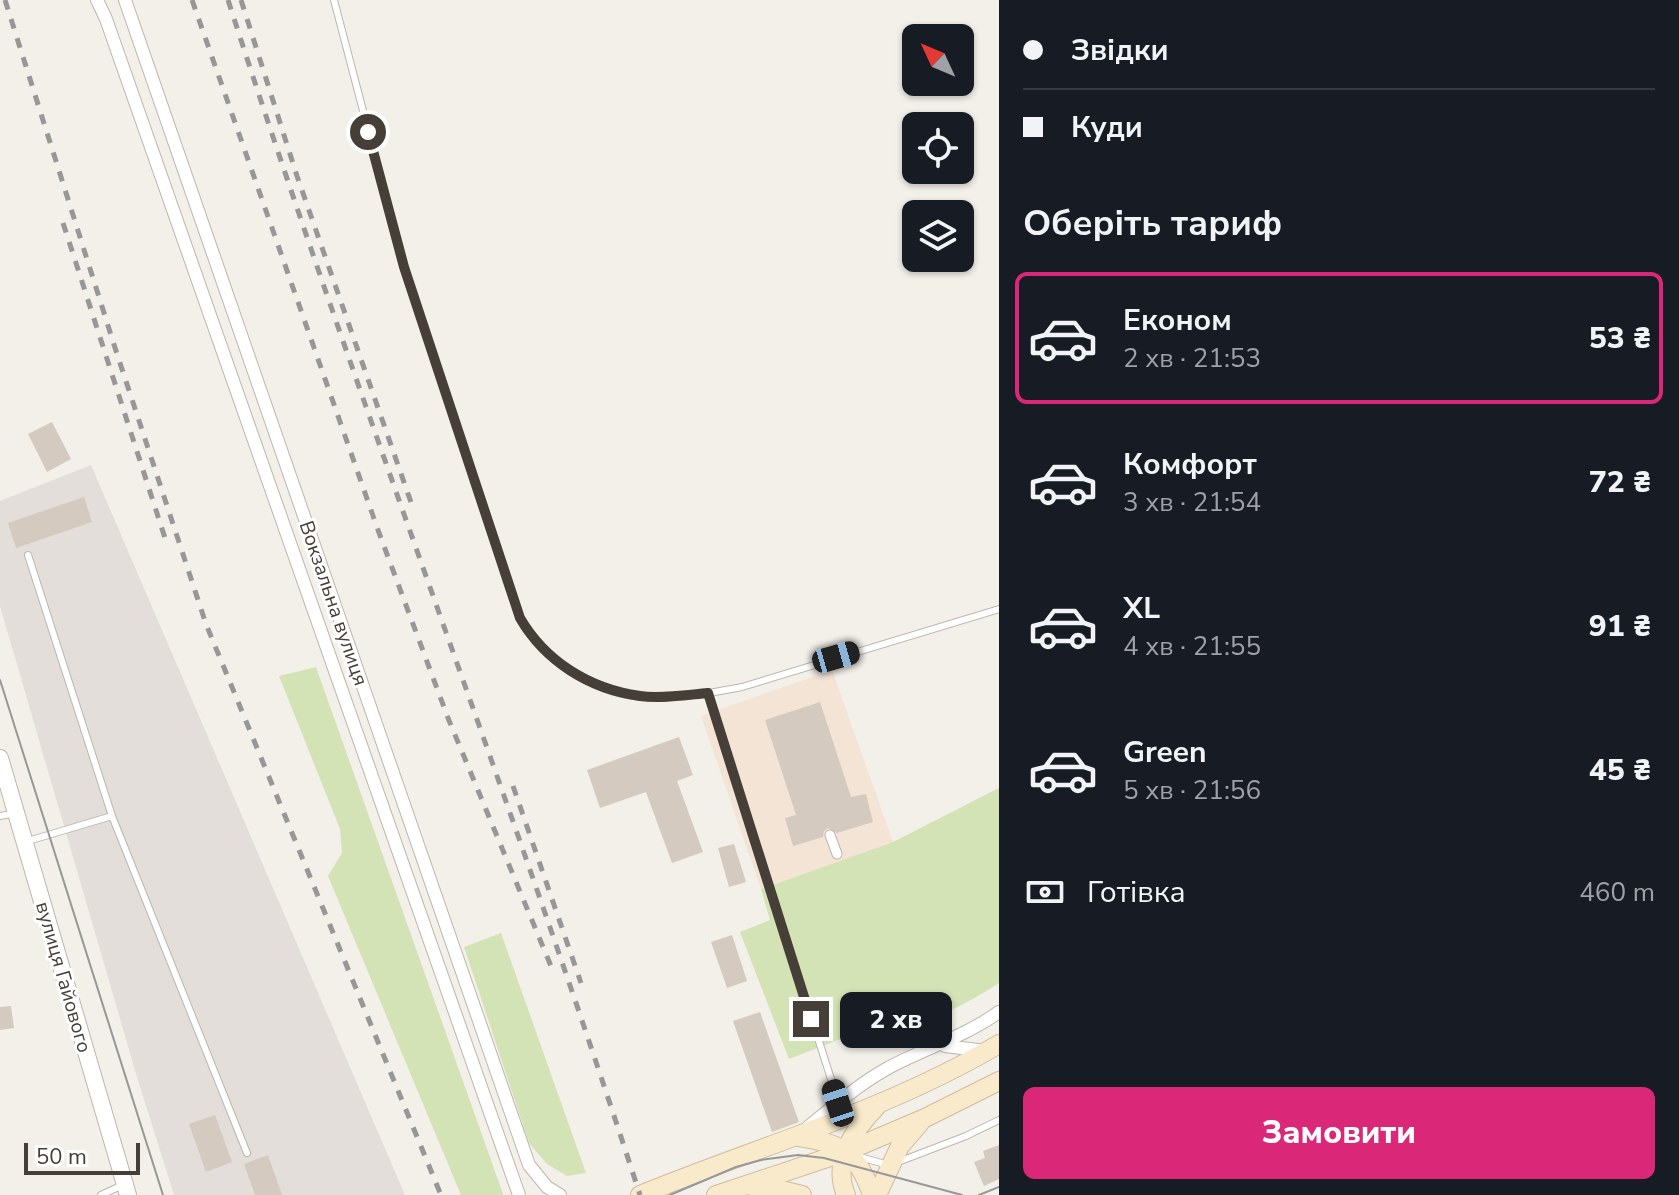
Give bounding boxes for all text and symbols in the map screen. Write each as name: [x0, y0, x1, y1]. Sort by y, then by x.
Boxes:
north arrow: [902, 24, 974, 96]
map controls: [902, 24, 974, 272]
text: Звідки: [1071, 30, 1169, 71]
text: Куди: [1071, 107, 1143, 148]
button: locate: [902, 112, 974, 184]
route start: [350, 114, 386, 150]
text: Оберіть тариф: [1023, 199, 1282, 248]
button: layers: [902, 200, 974, 272]
text: Економ: [1123, 300, 1232, 341]
icon: car: [1027, 302, 1099, 374]
text: 53 ₴: [1589, 318, 1651, 359]
text: 2 хв · 21:53: [1123, 341, 1261, 376]
text: Комфорт: [1123, 444, 1257, 485]
icon: car: [1027, 446, 1099, 518]
text: 72 ₴: [1589, 462, 1651, 503]
text: 3 хв · 21:54: [1123, 485, 1261, 520]
street label: Вокзальна вулиця: [293, 517, 374, 689]
text: XL: [1123, 588, 1160, 629]
icon: car: [1027, 590, 1099, 662]
text: 91 ₴: [1589, 606, 1651, 647]
text: 4 хв · 21:55: [1123, 629, 1261, 664]
car: [810, 639, 862, 675]
text: Green: [1123, 732, 1207, 773]
icon: car: [1027, 734, 1099, 806]
text: 45 ₴: [1589, 750, 1651, 791]
text: 5 хв · 21:56: [1123, 773, 1261, 808]
icon: cash: [1023, 870, 1067, 914]
text: Готівка: [1087, 872, 1186, 913]
text: 460 m: [1579, 875, 1655, 910]
street label: вулиця Гайового: [29, 898, 98, 1056]
callout: 2 хв: [839, 991, 951, 1047]
route end: [793, 1001, 829, 1037]
text: 2 хв: [870, 1002, 922, 1037]
car: [819, 1076, 857, 1130]
button: Замовити: [1023, 1087, 1655, 1179]
scale bar: [24, 1139, 140, 1175]
text: 50 m: [36, 1142, 87, 1172]

